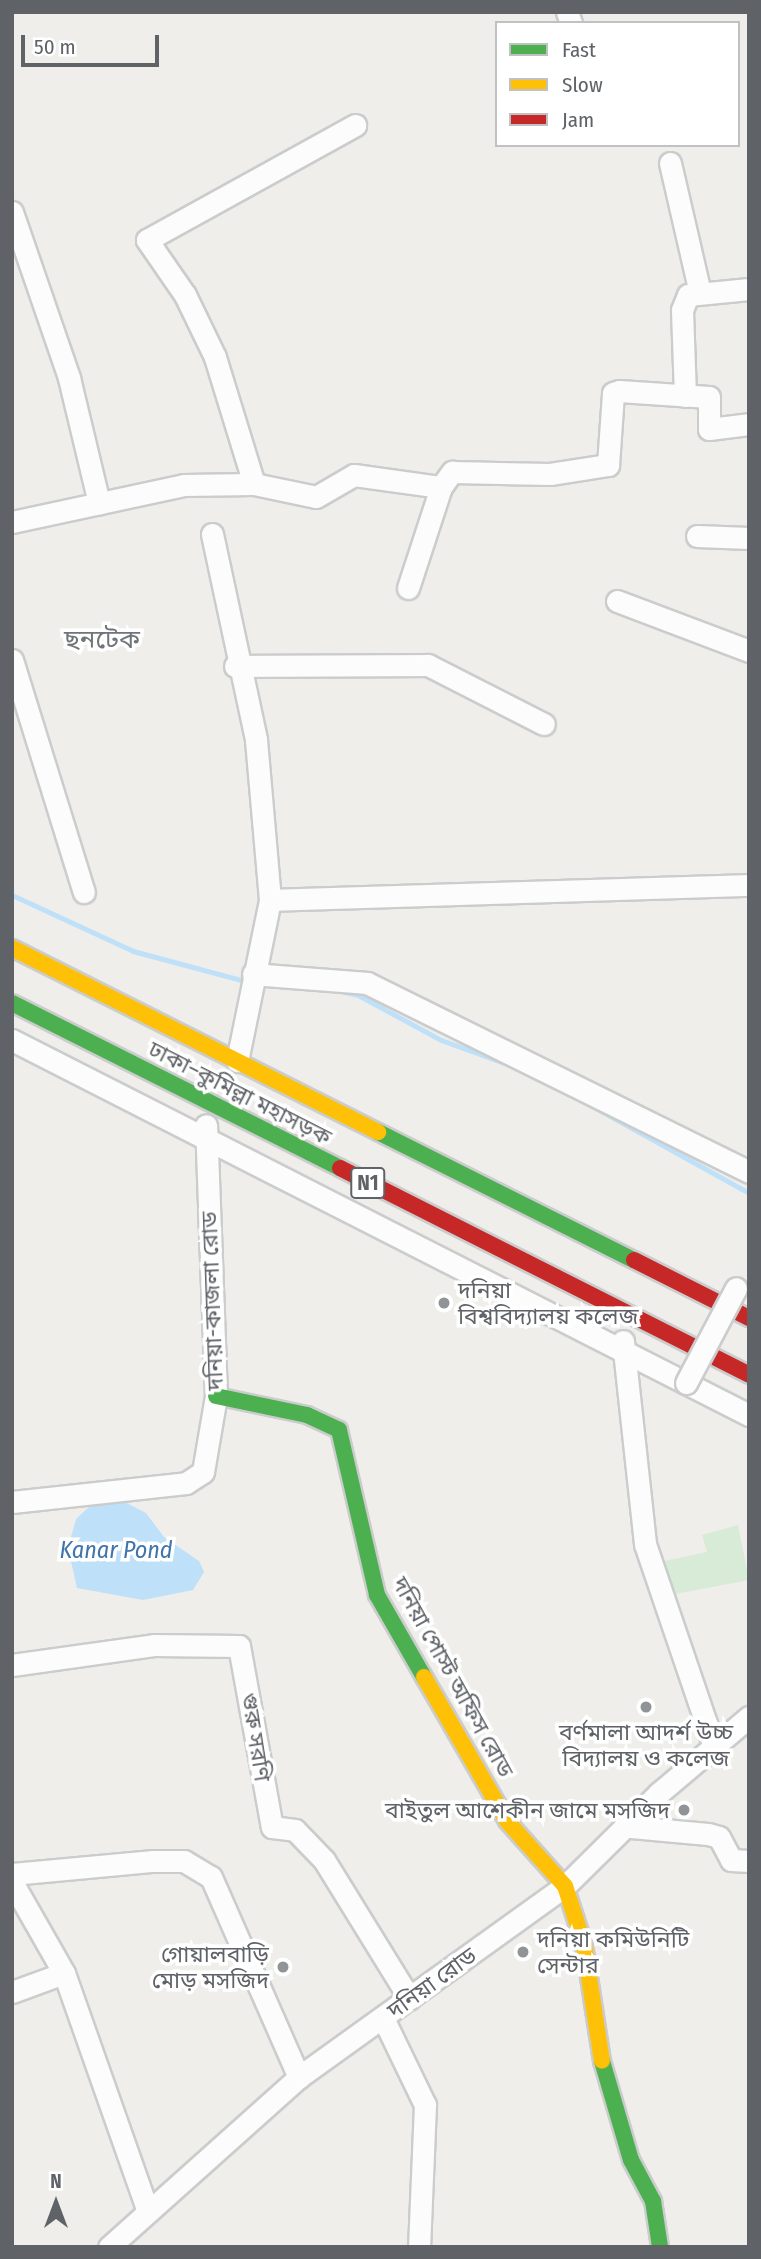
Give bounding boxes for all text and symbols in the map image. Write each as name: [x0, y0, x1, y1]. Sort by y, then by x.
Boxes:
scale bar: [24, 21, 163, 65]
legend: [495, 21, 740, 147]
text: 50 m: [34, 34, 76, 60]
text: Fast: [562, 37, 596, 63]
text: Slow: [562, 72, 603, 98]
text: Jam: [562, 107, 594, 133]
district label: ছনটেক: [64, 624, 140, 656]
street label: ঢাকা–কুমিল্লা মহাসড়ক: [144, 1035, 336, 1151]
road number: N1: [349, 1166, 387, 1200]
street label: দনিয়া-কাজলা রোড: [195, 1211, 229, 1391]
place label: দনিয়া বিশ্ববিদ্যালয় কলেজ: [458, 1276, 638, 1330]
marker: দনিয়া বিশ্ববিদ্যালয় কলেজ: [436, 1295, 452, 1311]
water label: Kanar Pond: [59, 1537, 173, 1565]
street label: দনিয়া পোস্ট অফিস রোড: [386, 1572, 520, 1782]
street label: গুরু সরণি: [235, 1691, 277, 1783]
marker: বর্ণমালা আদর্শ উচ্চ বিদ্যালয় ও কলেজ: [638, 1699, 654, 1715]
place label: বর্ণমালা আদর্শ উচ্চ বিদ্যালয় ও কলেজ: [559, 1718, 733, 1772]
place label: বাইতুল আশেকীন জামে মসজিদ: [385, 1796, 670, 1824]
marker: বাইতুল আশেকীন জামে মসজিদ: [676, 1802, 692, 1818]
place label: দনিয়া কমিউনিটি সেন্টার: [537, 1925, 689, 1979]
place label: গোয়ালবাড়ি মোড় মসজিদ: [152, 1940, 269, 1994]
street label: দনিয়া রোড: [382, 1942, 482, 2024]
marker: দনিয়া কমিউনিটি সেন্টার: [515, 1944, 531, 1960]
marker: গোয়ালবাড়ি মোড় মসজিদ: [275, 1959, 291, 1975]
north arrow: [21, 2168, 91, 2238]
text: N: [50, 2170, 62, 2193]

